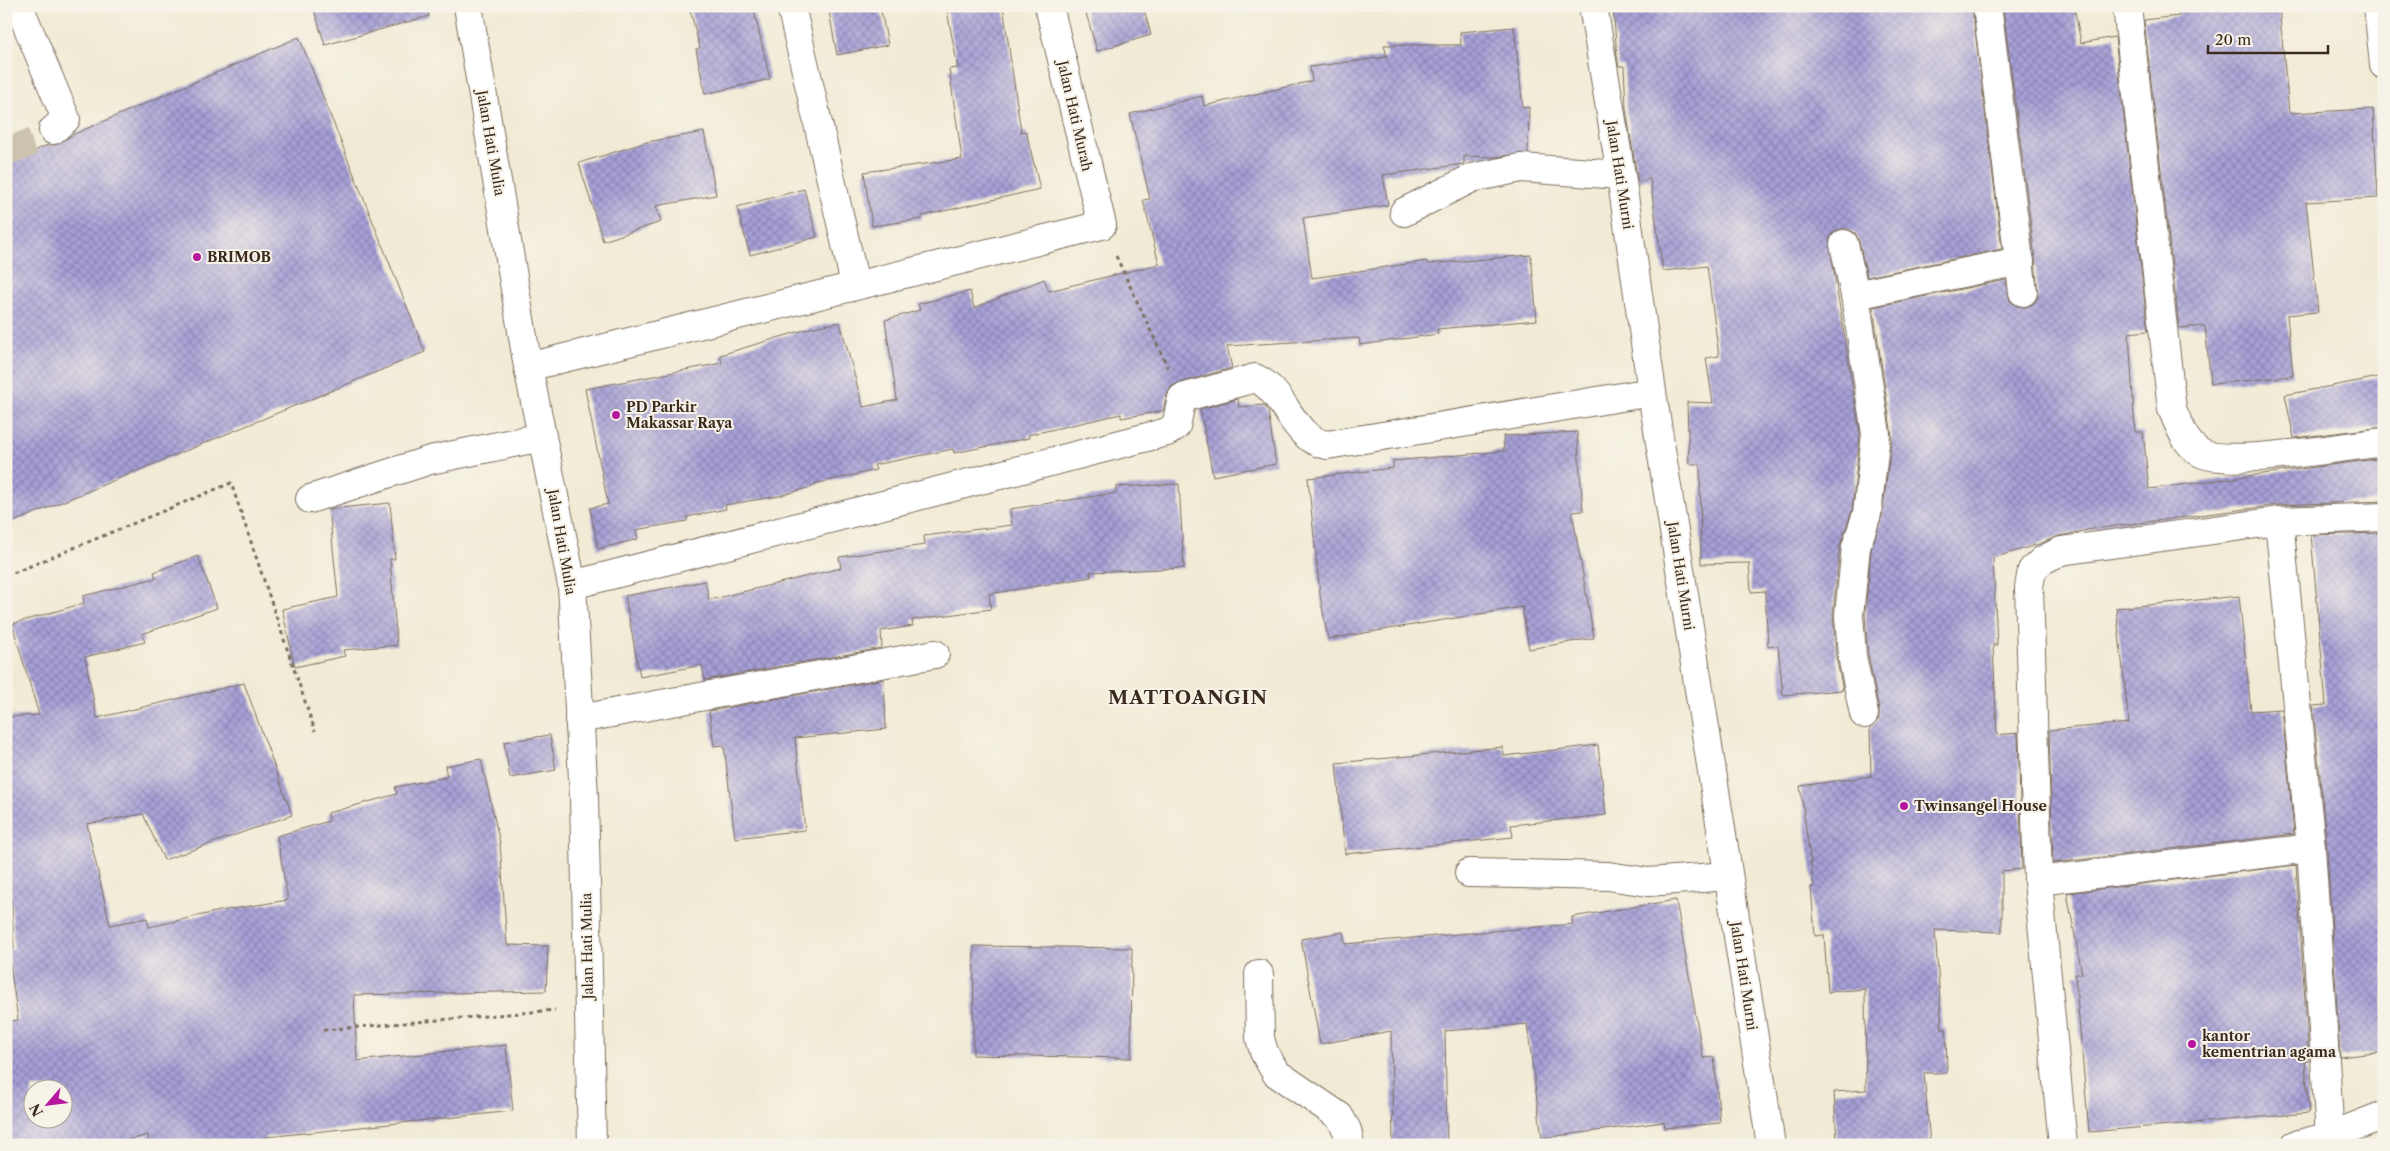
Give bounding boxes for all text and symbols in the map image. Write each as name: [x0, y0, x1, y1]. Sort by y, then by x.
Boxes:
scale bar: [2208, 22, 2328, 54]
text: 20 m: [2215, 30, 2251, 49]
street label: Jalan Hati Murah: [1053, 57, 1097, 173]
street label: Jalan Hati Mulia: [473, 87, 509, 198]
street label: Jalan Hati Murni: [1602, 117, 1637, 231]
place label: BRIMOB: [207, 248, 271, 266]
marker: BRIMOB: [191, 251, 203, 263]
place label: PD Parkir Makassar Raya: [626, 398, 733, 432]
marker: PD Parkir Makassar Raya: [610, 409, 622, 421]
street label: Jalan Hati Mulia: [544, 486, 580, 597]
street label: Jalan Hati Murni: [1663, 518, 1698, 632]
district label: MATTOANGIN: [1108, 686, 1268, 709]
place label: Twinsangel House: [1914, 797, 2047, 815]
marker: Twinsangel House: [1898, 800, 1910, 812]
street label: Jalan Hati Mulia: [577, 892, 597, 1002]
street label: Jalan Hati Murni: [1726, 918, 1761, 1032]
place label: kantor kementrian agama: [2202, 1027, 2337, 1061]
marker: kantor kementrian agama: [2186, 1038, 2198, 1050]
north arrow: [22, 1078, 72, 1128]
text: N: [26, 1101, 47, 1120]

